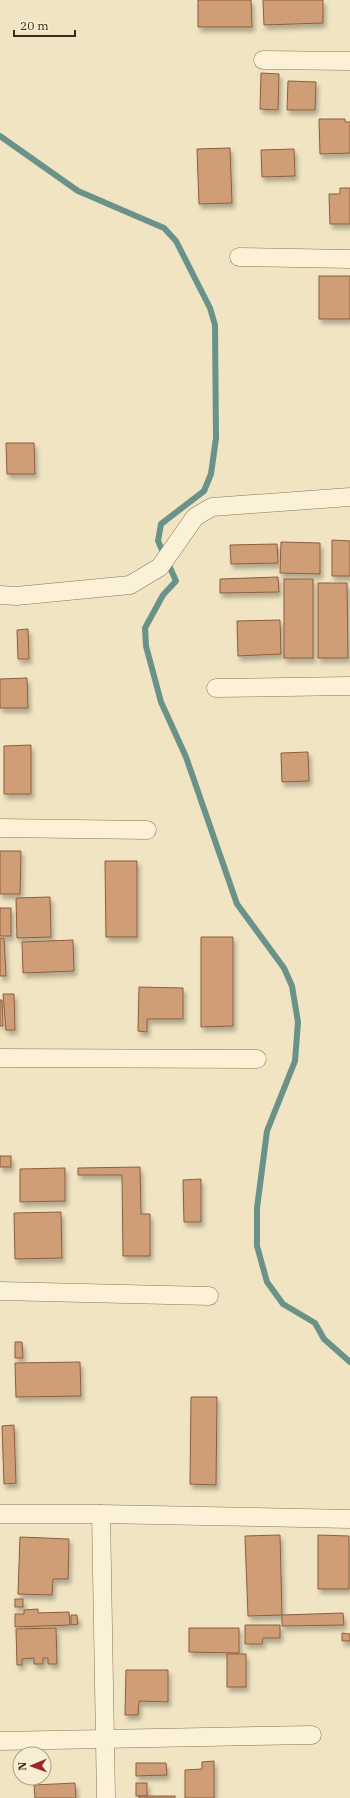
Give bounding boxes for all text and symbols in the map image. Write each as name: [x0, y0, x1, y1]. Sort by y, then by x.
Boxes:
scale bar: [14, 12, 75, 38]
text: 20 m: [20, 18, 49, 33]
north arrow: [12, 1746, 52, 1786]
text: N: [15, 1761, 29, 1771]

